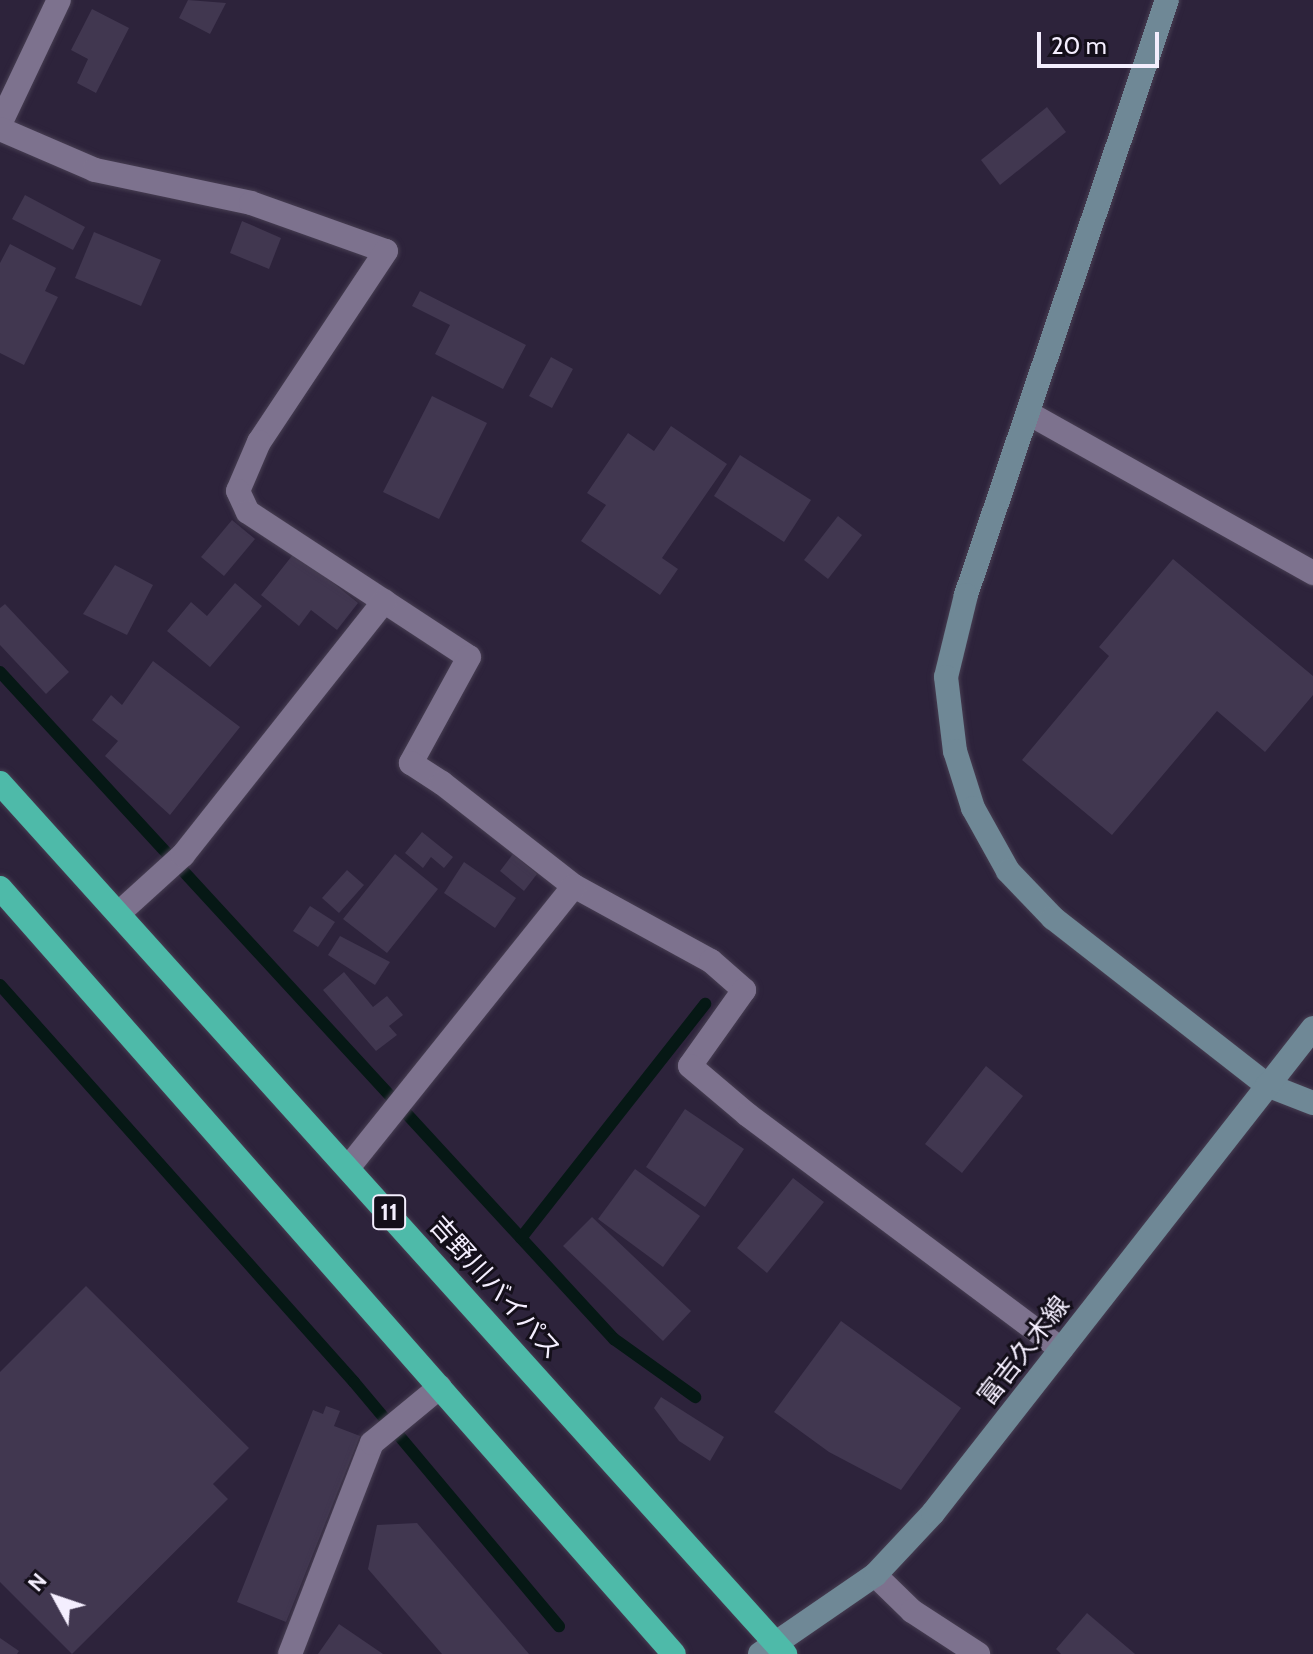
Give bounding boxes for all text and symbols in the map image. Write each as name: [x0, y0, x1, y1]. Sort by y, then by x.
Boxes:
scale bar: [1041, 16, 1163, 66]
text: 20 m: [1051, 31, 1107, 60]
road number: 11: [371, 1192, 407, 1232]
street label: 吉野川バイパス: [423, 1210, 567, 1366]
street label: 富吉久木線: [972, 1290, 1076, 1412]
north arrow: [16, 1558, 96, 1638]
text: N: [22, 1568, 53, 1597]

